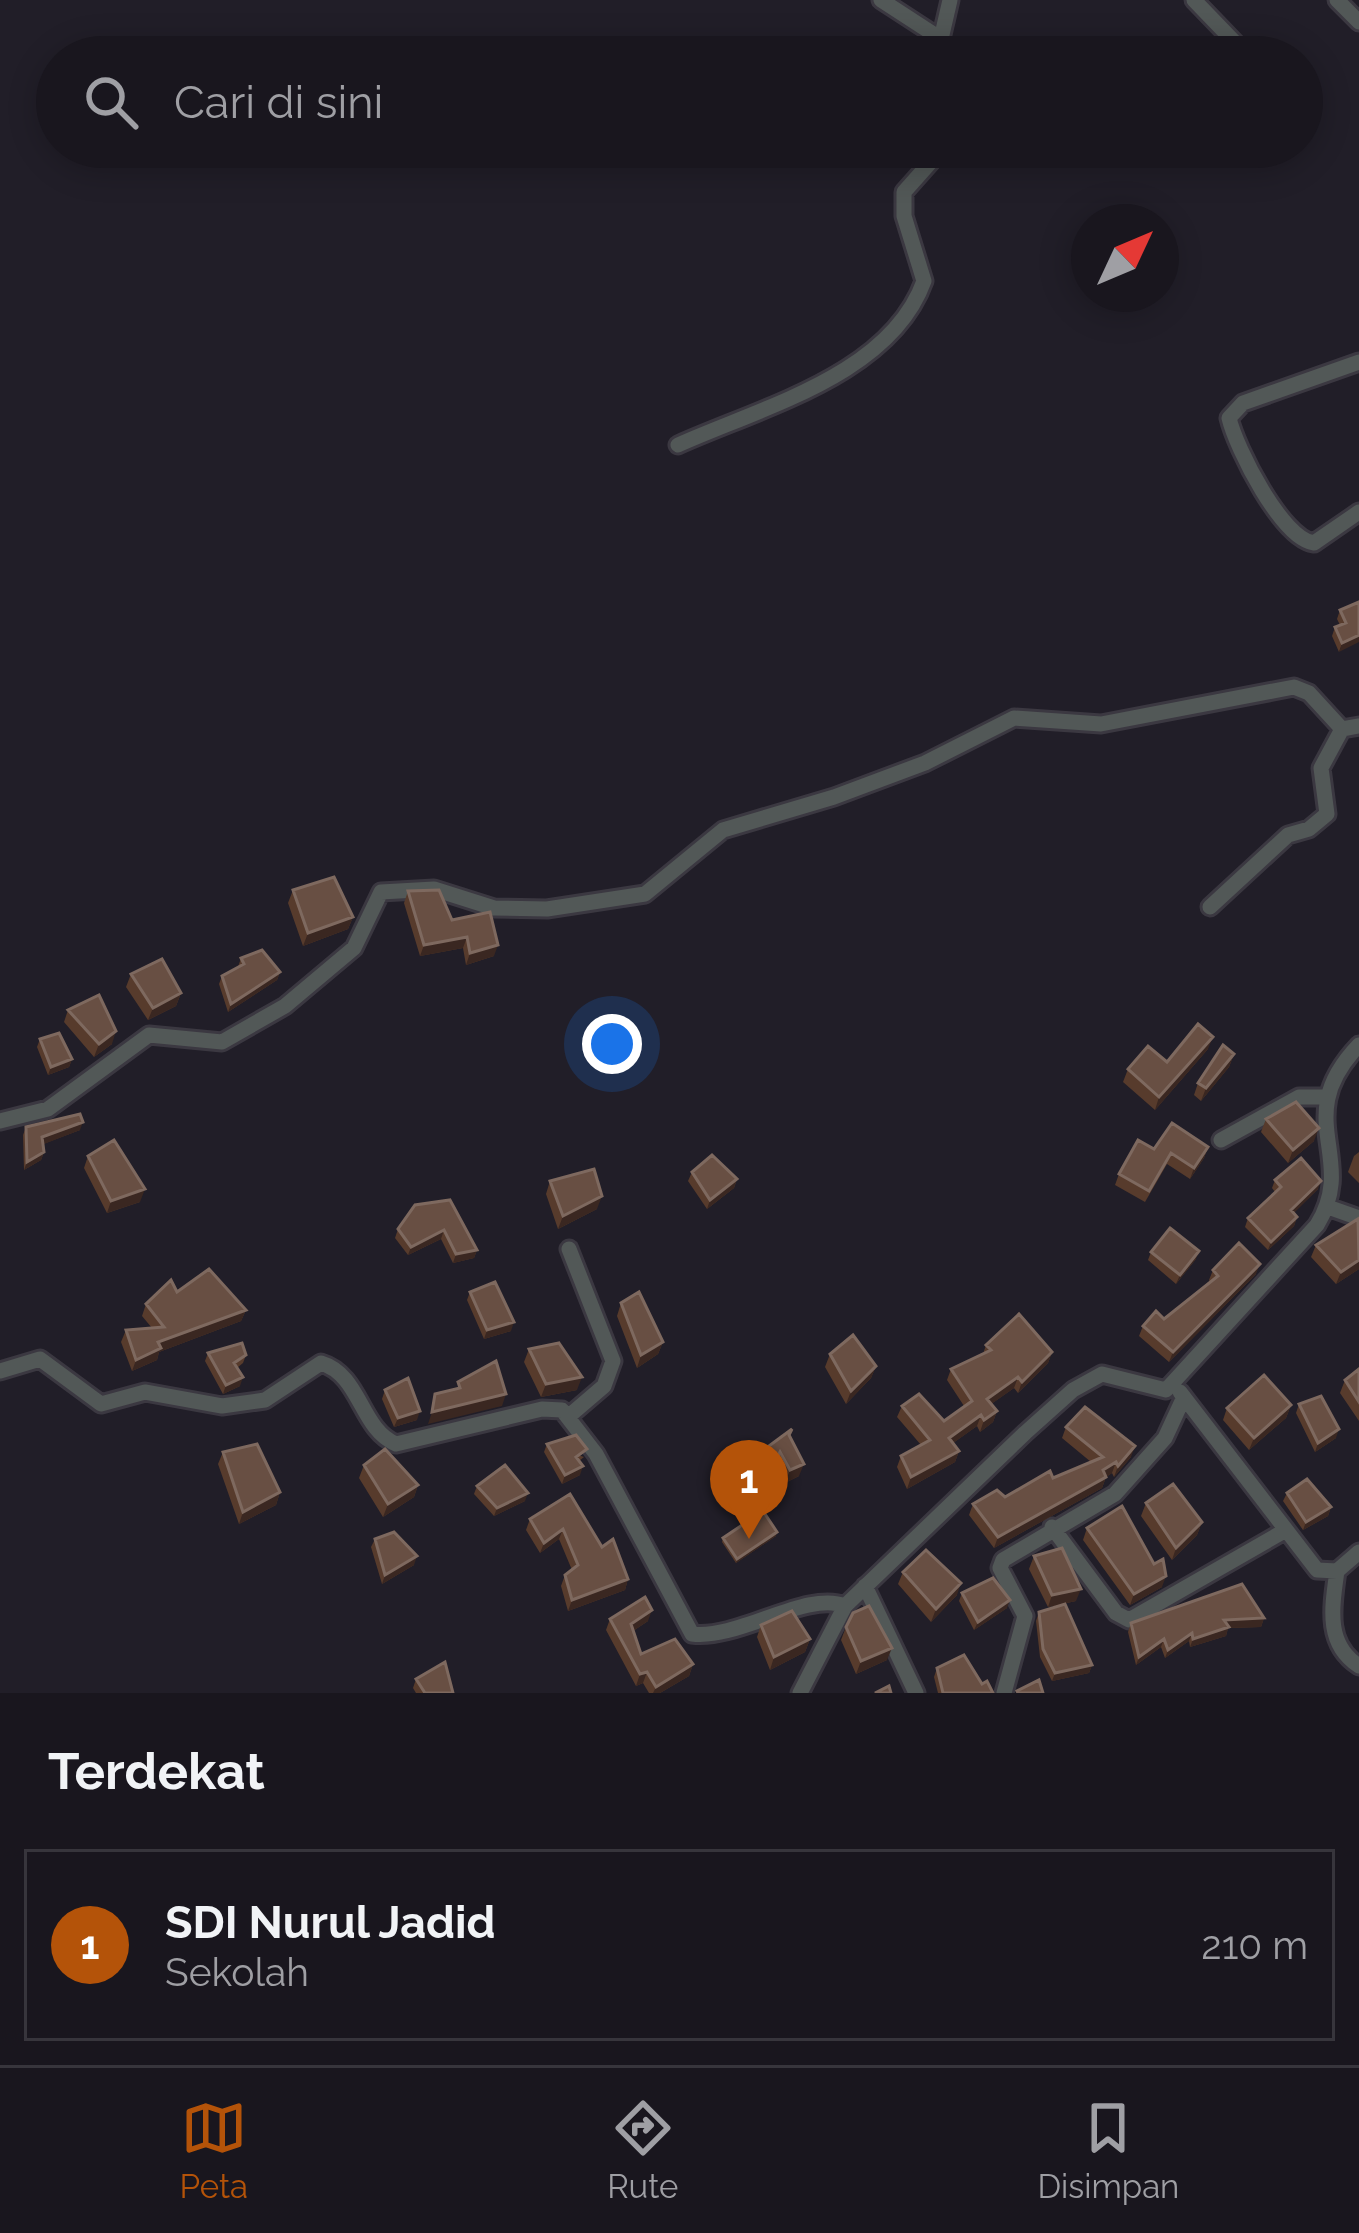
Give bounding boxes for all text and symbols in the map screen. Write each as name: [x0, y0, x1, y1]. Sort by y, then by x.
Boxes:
search box: [36, 36, 1323, 168]
icon: search: [78, 69, 144, 135]
text: Cari di sini: [174, 76, 383, 129]
north arrow: [1071, 204, 1179, 312]
your location: [582, 1014, 642, 1074]
pin: 1: [710, 1440, 788, 1539]
text: Terdekat: [48, 1741, 265, 1801]
text: SDI Nurul Jadid: [165, 1896, 496, 1949]
text: 1: [80, 1922, 100, 1968]
text: 210 m: [1201, 1922, 1308, 1968]
text: Sekolah: [165, 1949, 309, 1995]
tab: Peta: [180, 2095, 248, 2206]
tab: Rute: [607, 2095, 678, 2206]
tab: Disimpan: [1038, 2095, 1179, 2206]

